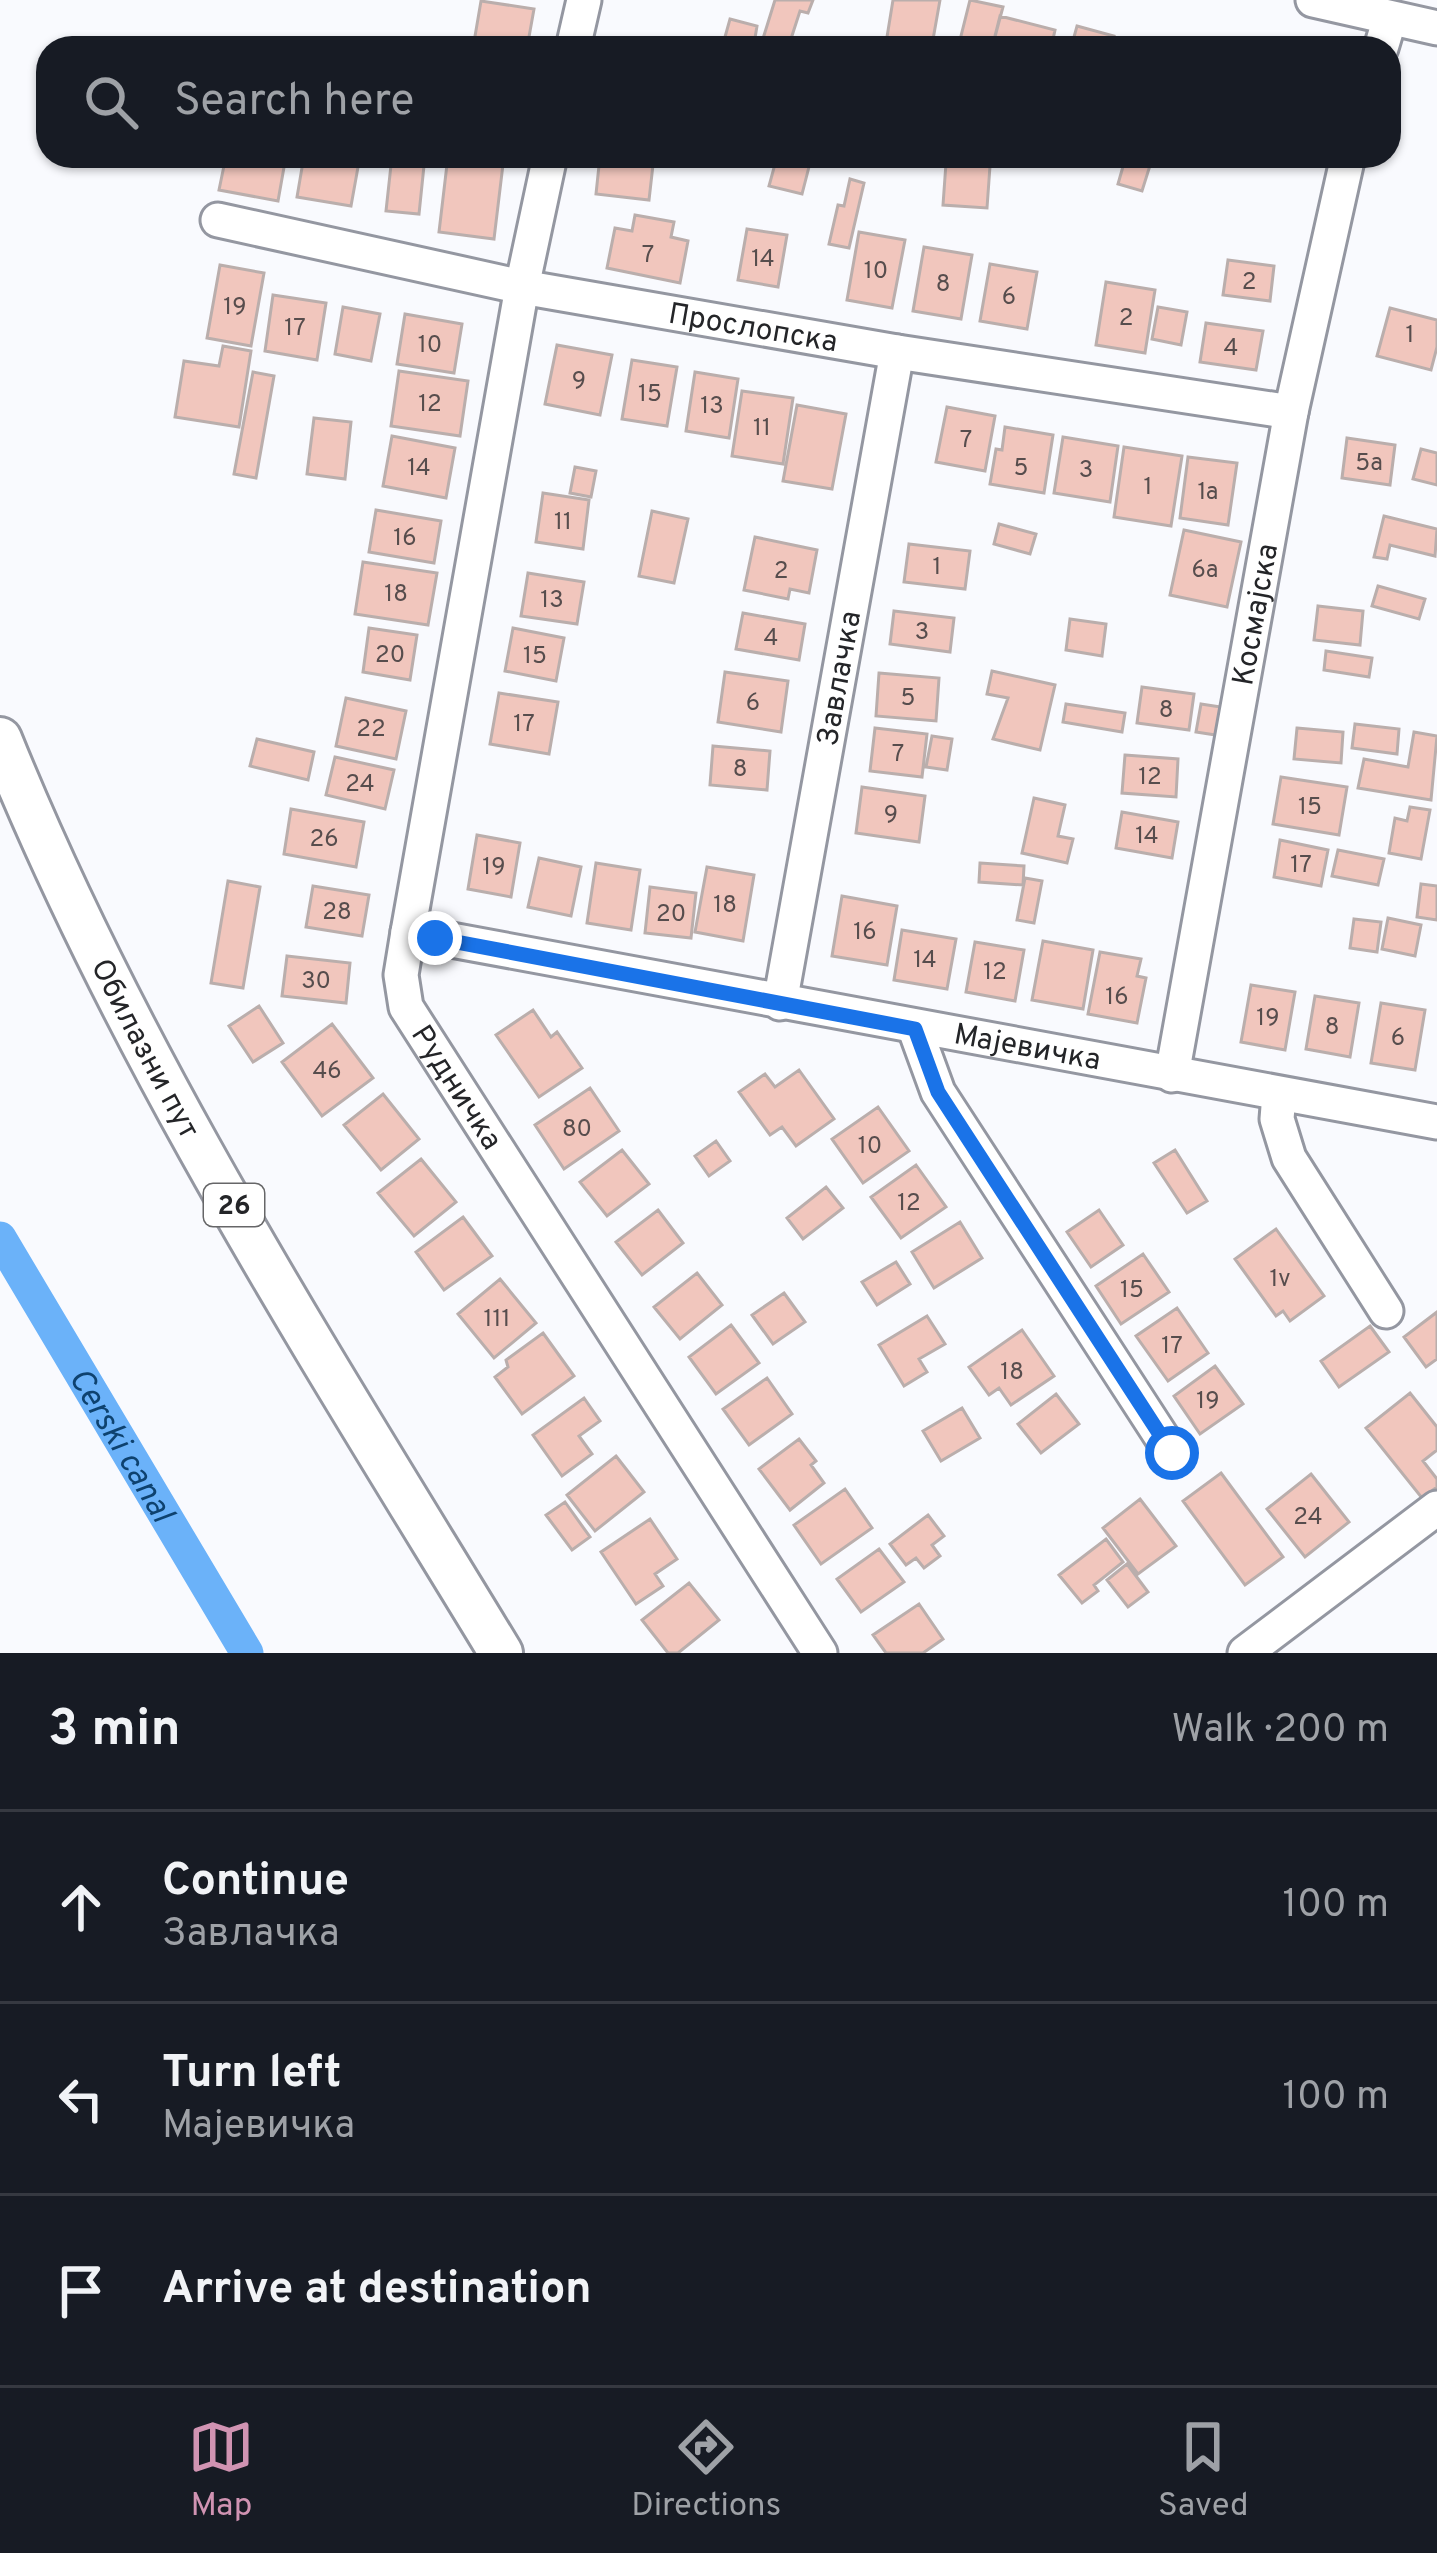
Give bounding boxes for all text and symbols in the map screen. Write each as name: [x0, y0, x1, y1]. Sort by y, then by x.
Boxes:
search box: [36, 36, 1401, 168]
icon: search: [78, 69, 144, 135]
text: Search here: [174, 74, 414, 131]
house number: 7: [642, 241, 654, 271]
house number: 14: [751, 245, 775, 275]
house number: 10: [864, 257, 888, 287]
house number: 2: [1242, 268, 1256, 298]
house number: 8: [936, 270, 950, 300]
house number: 6: [1002, 283, 1016, 313]
house number: 19: [223, 293, 247, 323]
street label: Прослопска: [665, 297, 840, 362]
house number: 2: [1119, 304, 1133, 334]
house number: 17: [284, 314, 306, 344]
house number: 1: [1406, 321, 1414, 351]
house number: 10: [418, 331, 442, 361]
house number: 4: [1224, 334, 1238, 364]
house number: 9: [572, 367, 586, 397]
house number: 15: [638, 380, 662, 410]
house number: 12: [418, 390, 442, 420]
house number: 13: [700, 392, 724, 422]
house number: 11: [753, 414, 771, 444]
house number: 7: [960, 426, 972, 456]
house number: 5a: [1355, 449, 1383, 479]
house number: 14: [407, 454, 431, 484]
house number: 5: [1014, 454, 1028, 484]
house number: 3: [1079, 456, 1093, 486]
house number: 1: [1144, 473, 1152, 503]
house number: 1a: [1198, 478, 1218, 508]
house number: 11: [554, 508, 572, 538]
house number: 16: [393, 524, 417, 554]
street label: Космајска: [1226, 541, 1288, 689]
house number: 1: [933, 553, 941, 583]
house number: 6a: [1192, 556, 1218, 586]
house number: 2: [774, 557, 788, 587]
house number: 18: [384, 580, 408, 610]
house number: 13: [540, 586, 564, 616]
street label: Завлачка: [811, 608, 871, 749]
house number: 3: [915, 618, 929, 648]
house number: 4: [764, 624, 778, 654]
house number: 20: [375, 641, 405, 671]
house number: 15: [523, 642, 547, 672]
house number: 5: [901, 684, 915, 714]
house number: 6: [746, 689, 760, 719]
house number: 8: [1159, 696, 1173, 726]
house number: 17: [513, 710, 535, 740]
house number: 22: [356, 715, 386, 745]
house number: 7: [892, 740, 904, 770]
house number: 8: [733, 755, 747, 785]
house number: 12: [1138, 763, 1162, 793]
house number: 24: [345, 770, 375, 800]
house number: 15: [1298, 793, 1322, 823]
house number: 9: [884, 801, 898, 831]
house number: 14: [1135, 822, 1159, 852]
house number: 26: [309, 825, 339, 855]
house number: 17: [1290, 851, 1312, 881]
house number: 19: [482, 853, 506, 883]
house number: 18: [713, 891, 737, 921]
house number: 28: [322, 898, 352, 928]
house number: 20: [656, 900, 686, 930]
route end: [408, 911, 462, 965]
house number: 16: [853, 918, 877, 948]
house number: 14: [913, 946, 937, 976]
street label: Обилазни пут: [81, 953, 206, 1146]
house number: 12: [983, 958, 1007, 988]
house number: 30: [301, 967, 331, 997]
house number: 16: [1105, 983, 1129, 1013]
house number: 19: [1256, 1004, 1280, 1034]
house number: 8: [1325, 1013, 1339, 1043]
street label: Мајевичка: [951, 1017, 1104, 1081]
street label: Рудничка: [402, 1019, 509, 1158]
house number: 6: [1391, 1024, 1405, 1054]
house number: 46: [312, 1057, 342, 1087]
house number: 80: [562, 1115, 592, 1145]
house number: 10: [858, 1132, 882, 1162]
road number: 26: [204, 1184, 264, 1226]
house number: 12: [897, 1189, 921, 1219]
house number: 1v: [1269, 1265, 1291, 1295]
house number: 15: [1120, 1276, 1144, 1306]
house number: 111: [484, 1305, 510, 1335]
house number: 17: [1161, 1332, 1183, 1362]
house number: 18: [1000, 1358, 1024, 1388]
water label: Cerski canal: [57, 1361, 182, 1533]
house number: 19: [1196, 1387, 1220, 1417]
route start: [1145, 1426, 1199, 1480]
house number: 24: [1293, 1503, 1323, 1533]
text: 3 min: [48, 1699, 181, 1764]
text: Walk · 200 m: [1172, 1707, 1389, 1756]
text: Continue: [162, 1854, 349, 1911]
icon: ahead: [48, 1874, 114, 1940]
text: 100 m: [1282, 1882, 1389, 1931]
text: Завлачка: [162, 1911, 340, 1960]
text: Turn left: [162, 2046, 341, 2103]
icon: left: [48, 2066, 114, 2132]
text: 100 m: [1282, 2074, 1389, 2123]
text: Мајевичка: [162, 2103, 355, 2152]
icon: arrive: [48, 2258, 114, 2324]
text: Arrive at destination: [162, 2262, 592, 2319]
tab: Map: [188, 2414, 254, 2528]
tab: Directions: [631, 2414, 781, 2528]
tab: Saved: [1158, 2414, 1249, 2528]

